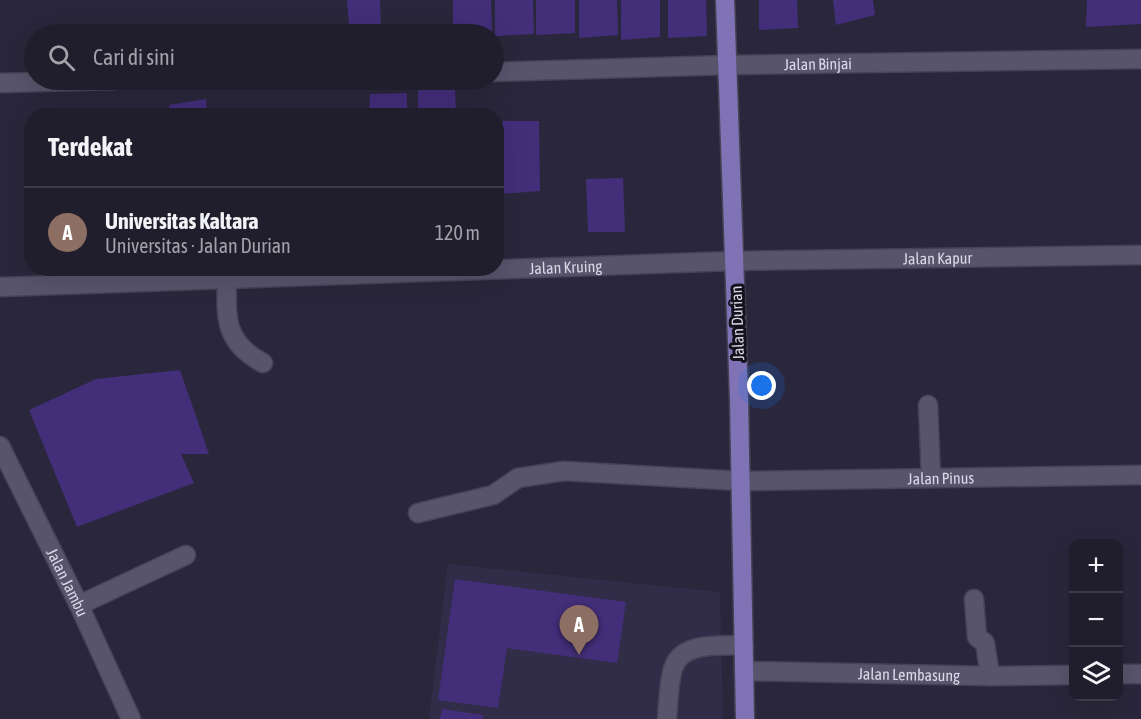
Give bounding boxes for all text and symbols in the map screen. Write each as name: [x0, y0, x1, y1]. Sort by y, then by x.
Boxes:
search box: [24, 24, 504, 90]
icon: search: [45, 41, 78, 74]
text: Cari di sini: [93, 44, 175, 70]
street label: Jalan Binjai: [784, 54, 852, 73]
text: Terdekat: [48, 132, 132, 162]
text: Universitas Kaltara: [105, 208, 258, 234]
text: A: [63, 221, 72, 244]
text: 120 m: [435, 221, 480, 244]
text: Universitas · Jalan Durian: [105, 234, 291, 257]
street label: Jalan Kapur: [903, 248, 973, 268]
street label: Jalan Kruing: [529, 257, 603, 277]
street label: Jalan Durian: [727, 285, 747, 361]
your location: [747, 371, 776, 400]
street label: Jalan Pinus: [907, 468, 975, 488]
map controls: [1069, 539, 1123, 701]
button: +: [1069, 539, 1123, 593]
street label: Jalan Jambu: [43, 545, 92, 619]
button: −: [1069, 593, 1123, 647]
pin: A: [560, 606, 598, 655]
button: layers: [1069, 647, 1123, 701]
street label: Jalan Lembasung: [858, 664, 960, 685]

